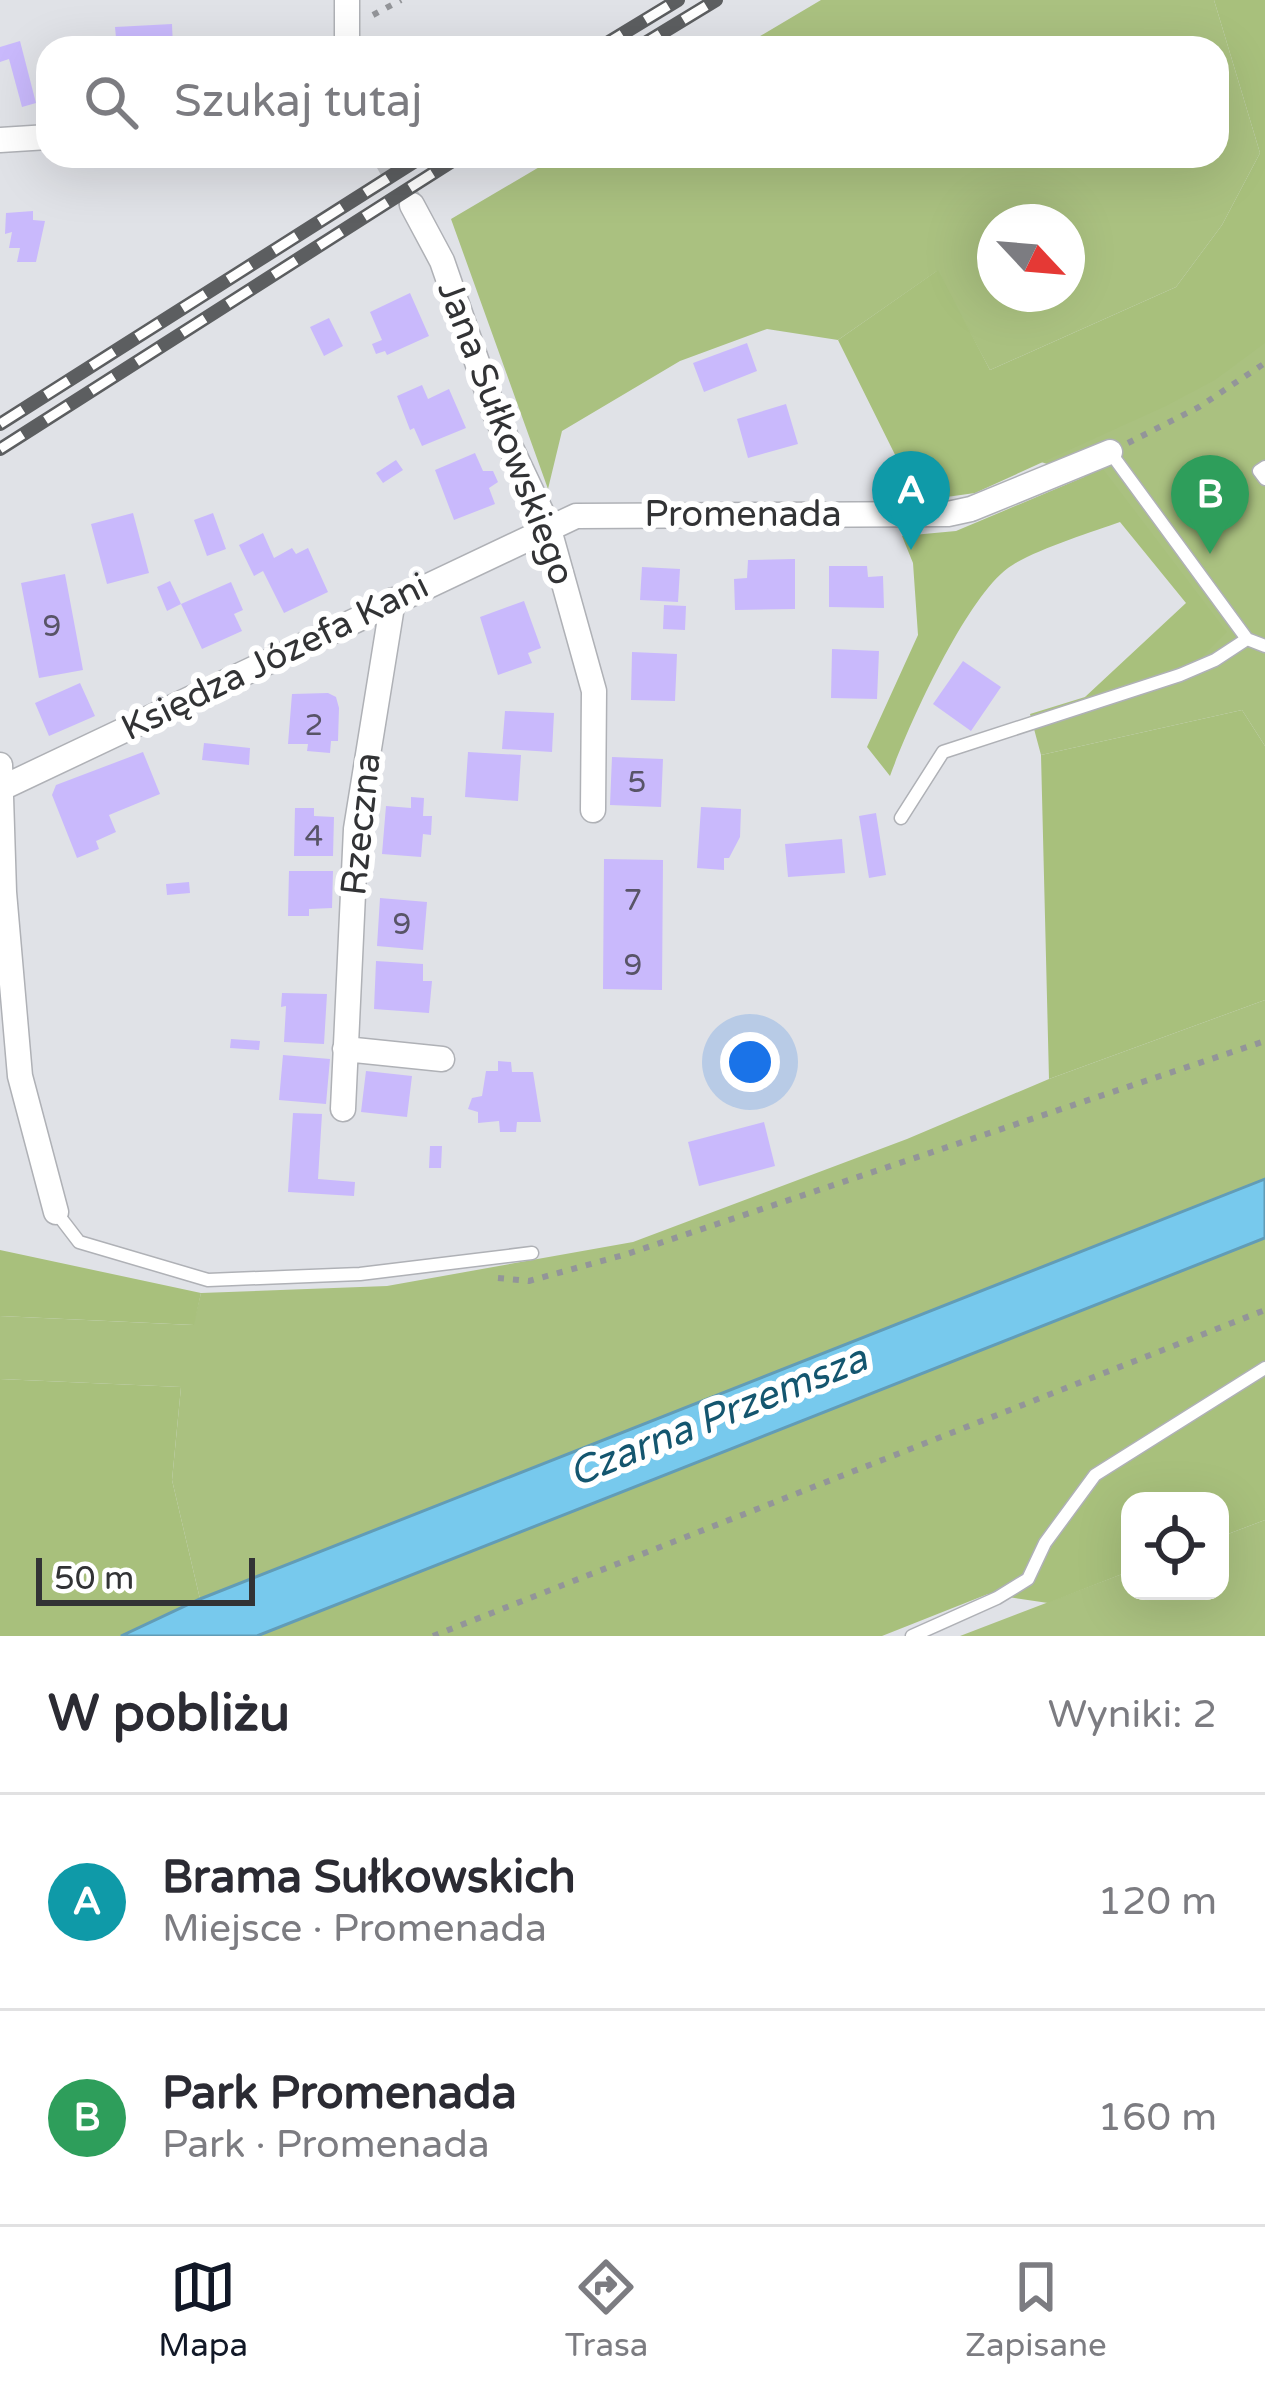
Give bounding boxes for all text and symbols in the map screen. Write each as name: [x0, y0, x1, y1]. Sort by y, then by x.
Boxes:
search box: [36, 36, 1229, 168]
icon: search: [78, 69, 144, 135]
text: Szukaj tutaj: [174, 75, 423, 129]
north arrow: [977, 204, 1085, 312]
street label: Jana Sułkowskiego: [428, 275, 584, 591]
pin: A: [872, 451, 950, 550]
pin: B: [1171, 455, 1249, 554]
street label: Promenada: [644, 493, 842, 536]
street label: Księdza Józefa Kani: [115, 564, 435, 750]
house number: 9: [43, 608, 61, 645]
house number: 2: [305, 707, 323, 744]
street label: Rzeczna: [332, 751, 390, 897]
house number: 5: [628, 764, 646, 801]
house number: 4: [305, 818, 323, 855]
house number: 7: [624, 882, 642, 919]
house number: 9: [393, 906, 411, 943]
house number: 9: [624, 947, 642, 984]
your location: [720, 1032, 780, 1092]
water label: Czarna Przemsza: [562, 1334, 875, 1497]
map controls: [1121, 1492, 1229, 1600]
button: locate: [1121, 1492, 1229, 1600]
scale bar: [36, 1552, 255, 1605]
text: 50 m: [54, 1559, 134, 1598]
text: W pobliżu: [48, 1683, 290, 1745]
text: Wyniki: 2: [1048, 1691, 1217, 1738]
text: Brama Sułkowskich: [162, 1851, 576, 1905]
text: A: [72, 1878, 102, 1925]
text: 120 m: [1098, 1878, 1217, 1925]
text: Miejsce · Promenada: [162, 1905, 547, 1952]
text: Park Promenada: [162, 2067, 517, 2121]
text: B: [73, 2094, 101, 2141]
text: 160 m: [1098, 2094, 1217, 2141]
text: Park · Promenada: [162, 2121, 490, 2168]
tab: Mapa: [158, 2254, 248, 2365]
tab: Trasa: [565, 2254, 648, 2365]
tab: Zapisane: [965, 2254, 1107, 2365]

